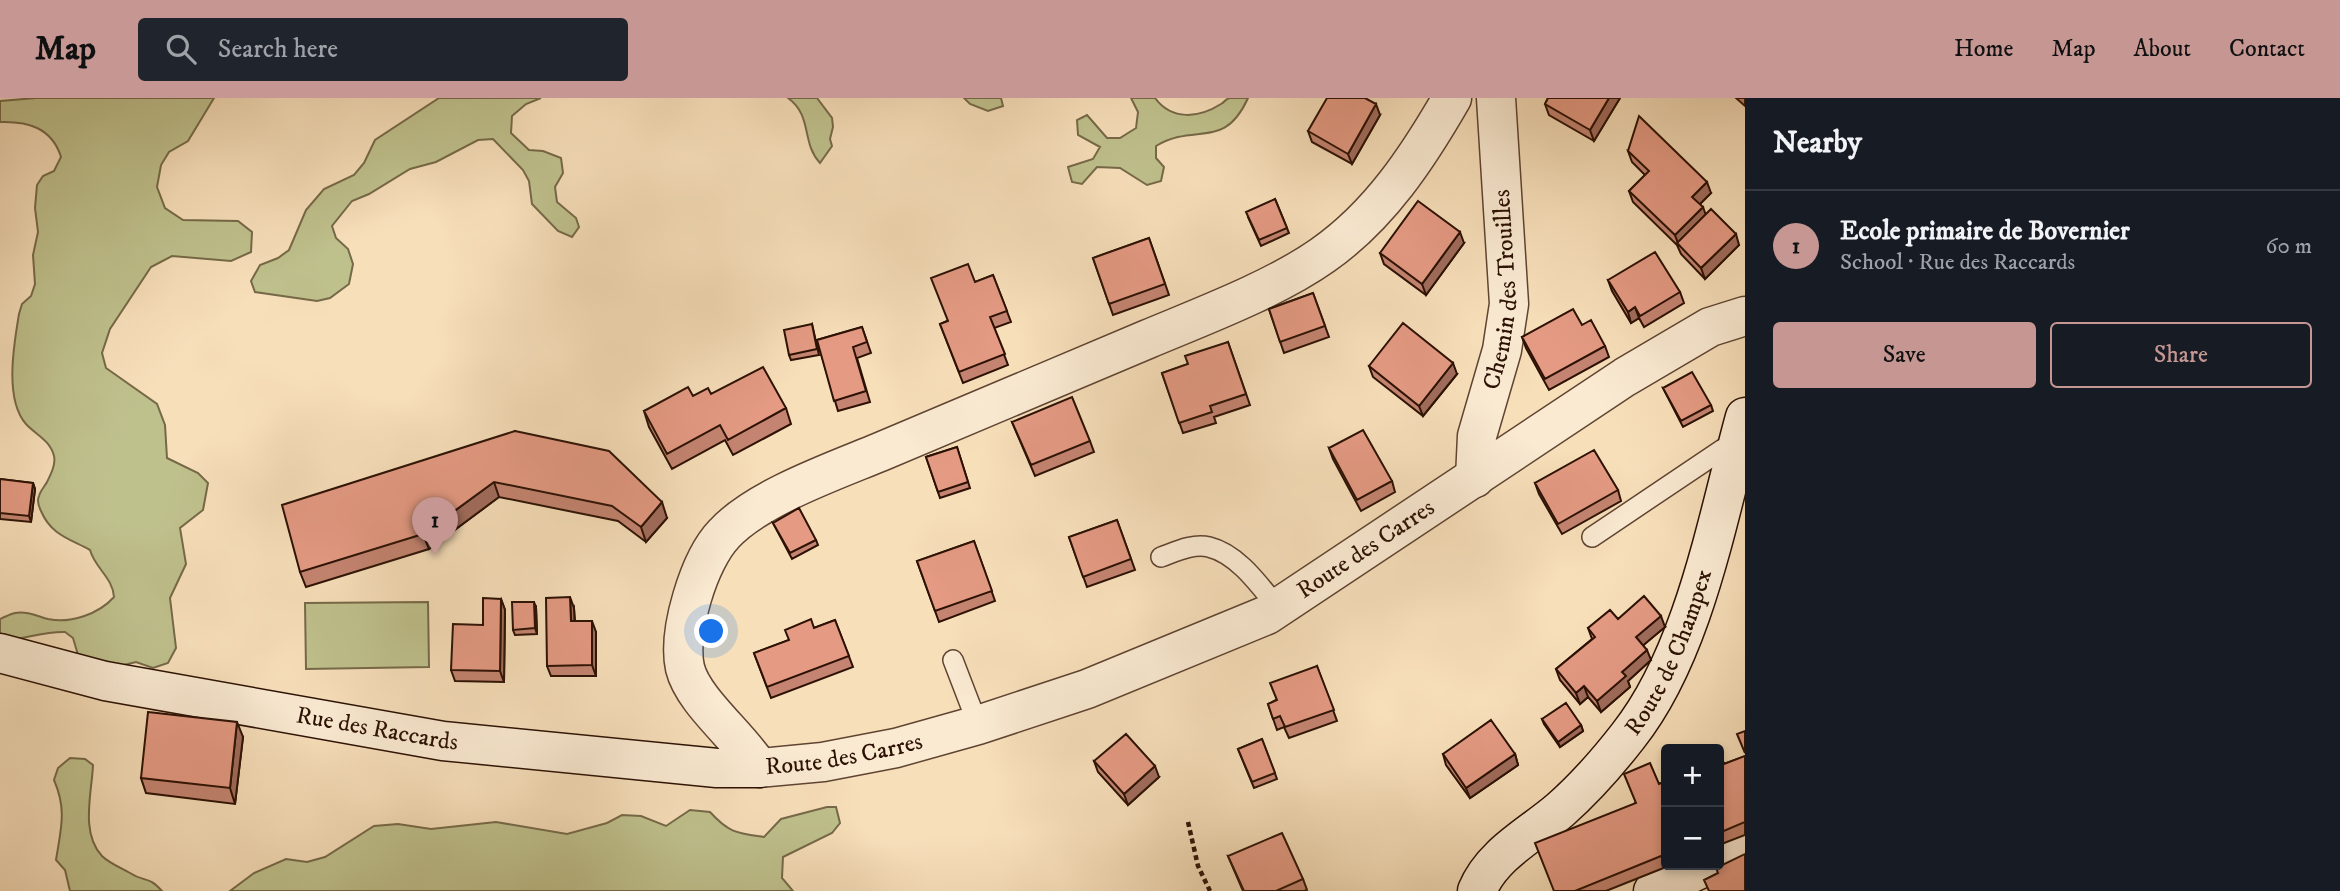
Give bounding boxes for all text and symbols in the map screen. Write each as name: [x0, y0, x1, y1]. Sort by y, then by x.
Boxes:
search box: [138, 18, 628, 81]
text: Map: [35, 29, 96, 70]
icon: search: [162, 30, 200, 68]
text: Search here: [218, 33, 338, 66]
text: Home: [1954, 34, 2013, 64]
text: Map: [2051, 34, 2096, 64]
text: About: [2134, 34, 2191, 64]
text: Contact: [2229, 34, 2305, 64]
text: Nearby: [1773, 125, 1862, 162]
street label: Chemin des Trouilles: [1476, 188, 1525, 393]
text: Ecole primaire de Bovernier: [1840, 215, 2130, 248]
text: 1: [1792, 232, 1800, 261]
text: 60 m: [2265, 232, 2312, 261]
text: School · Rue des Raccards: [1840, 248, 2075, 277]
button: Save: [1773, 322, 2036, 388]
button: Share: [2050, 322, 2312, 388]
street label: Route des Carres: [1291, 493, 1440, 606]
pin: 1: [412, 497, 458, 555]
street label: Route de Champex: [1618, 566, 1719, 742]
your location: [694, 614, 728, 648]
street label: Rue des Raccards: [294, 700, 459, 757]
street label: Route des Carres: [764, 726, 926, 782]
map controls: [1661, 744, 1724, 870]
button: +: [1661, 744, 1724, 807]
button: −: [1661, 807, 1724, 870]

